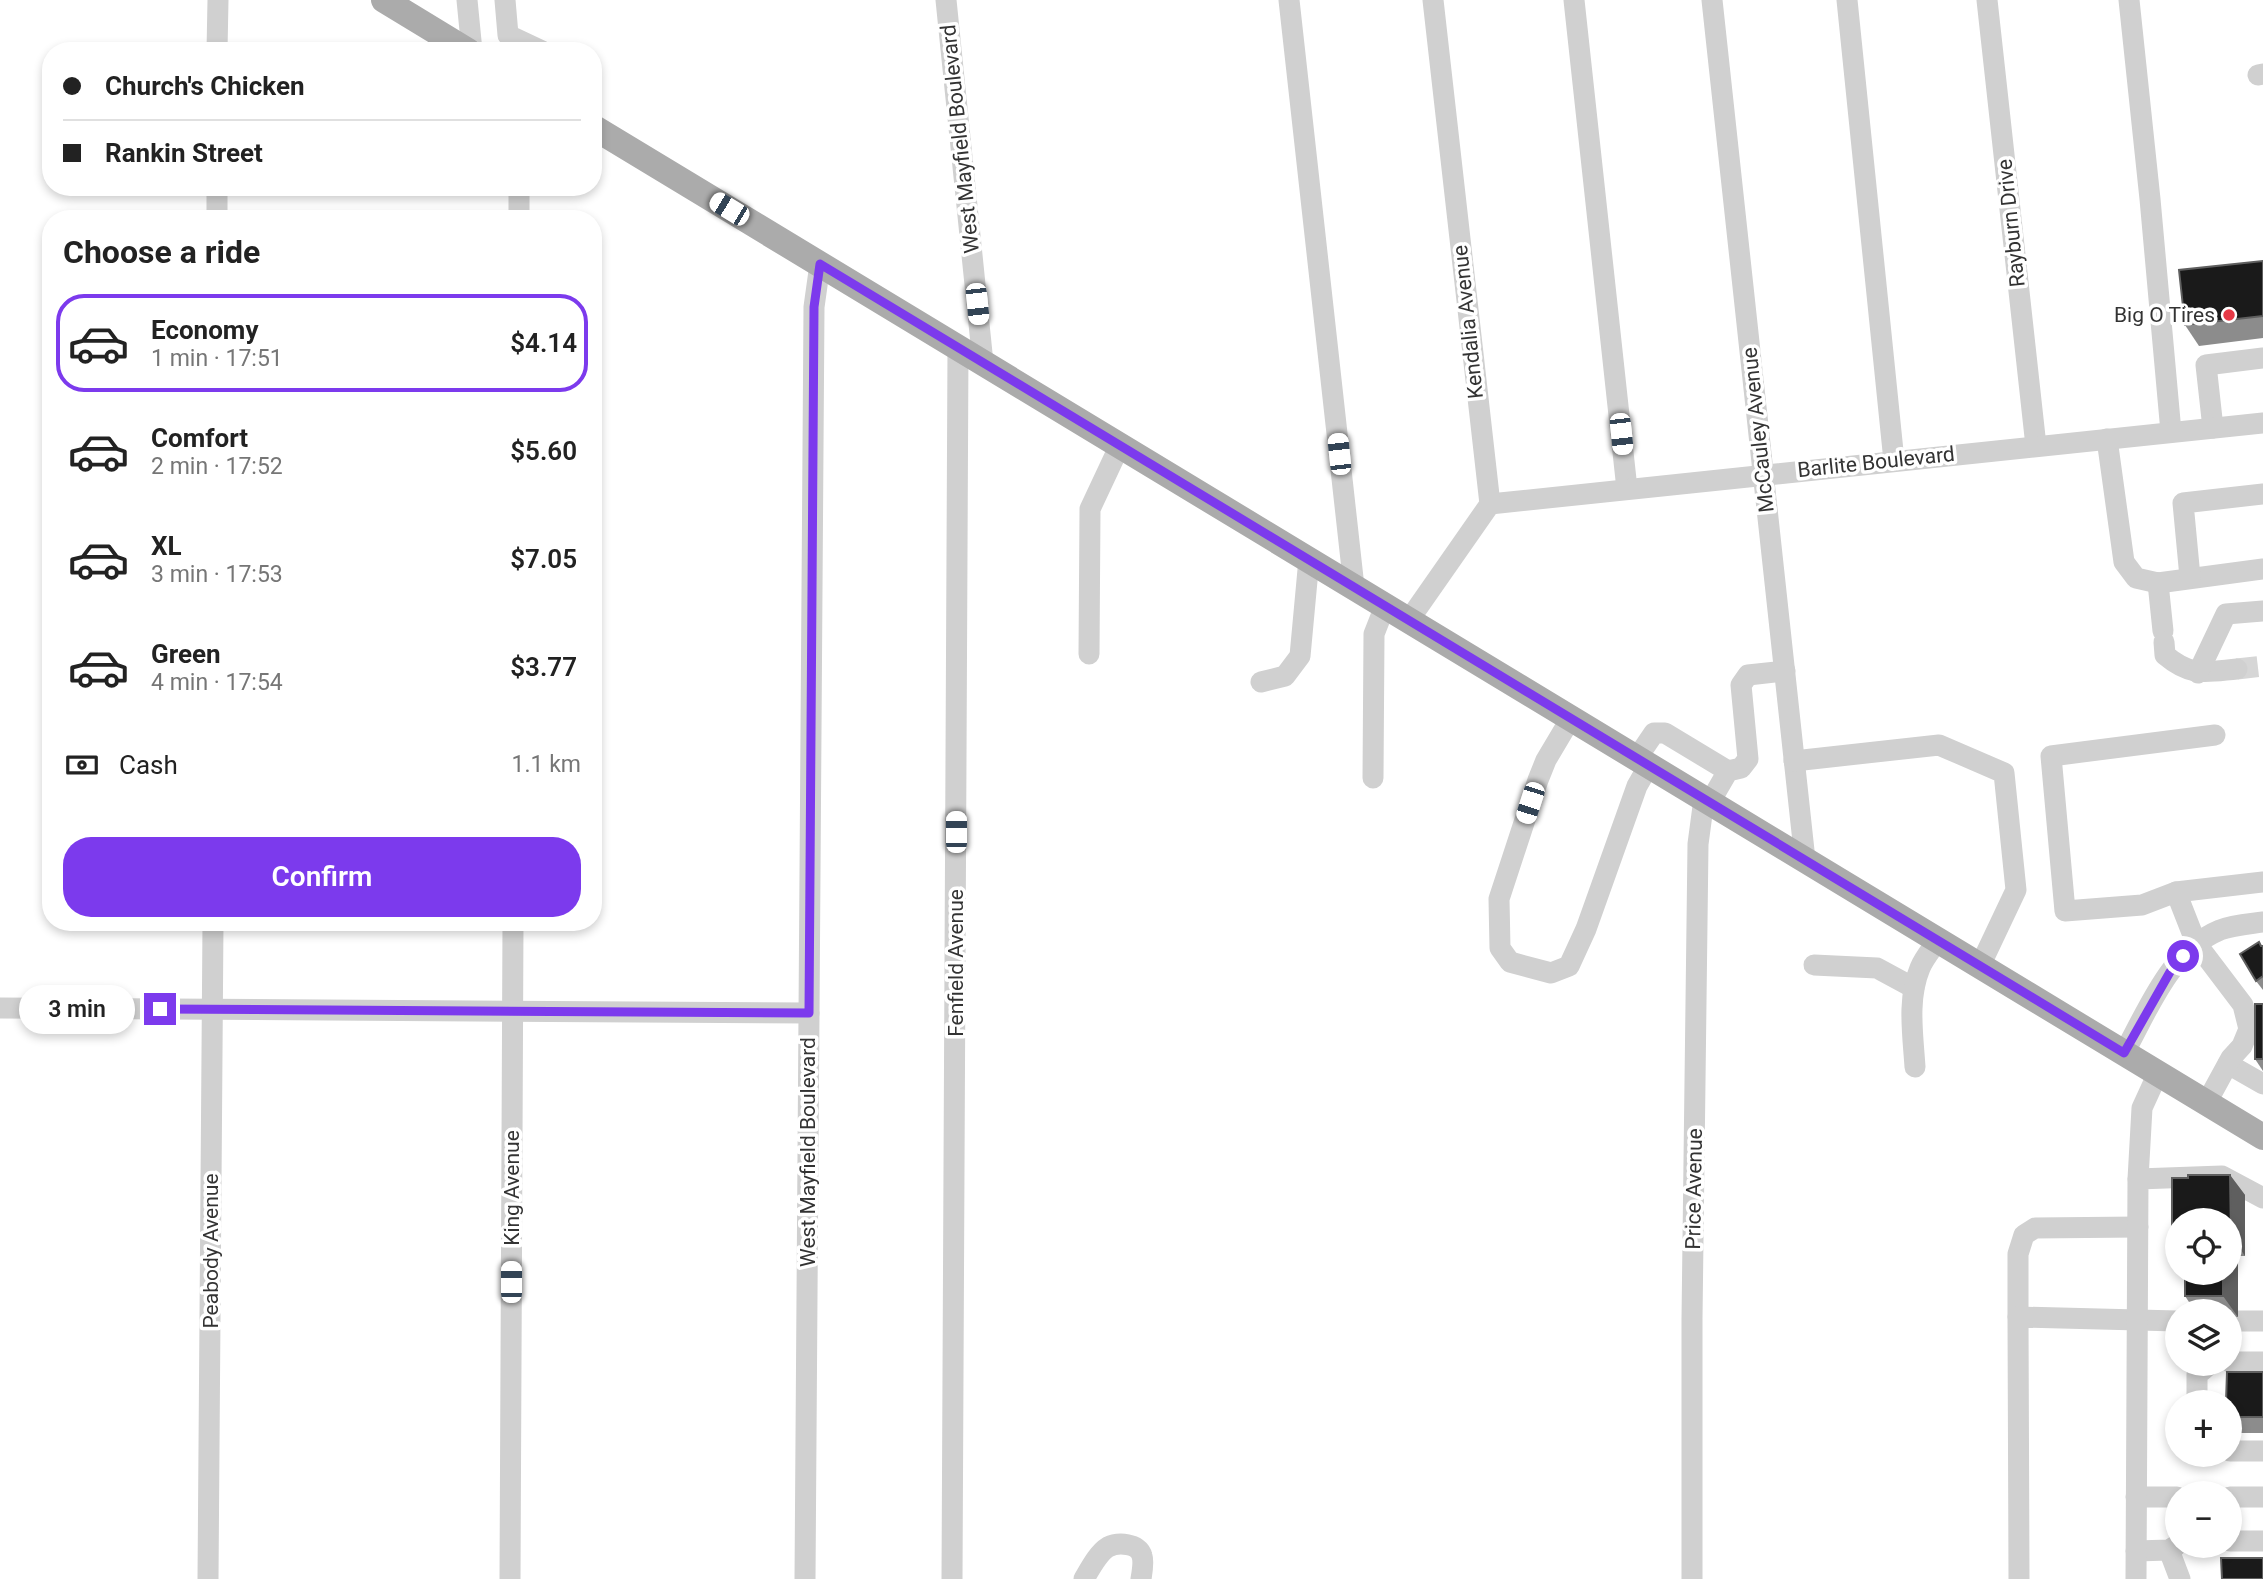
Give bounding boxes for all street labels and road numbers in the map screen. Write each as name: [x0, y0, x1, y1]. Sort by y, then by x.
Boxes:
street label: West Mayfield Boulevard: [936, 23, 984, 255]
street label: Rayburn Drive: [1992, 158, 2030, 288]
street label: Kendalia Avenue: [1448, 244, 1488, 400]
street label: McCauley Avenue: [1737, 346, 1779, 514]
street label: Barlite Boulevard: [1796, 442, 1956, 482]
street label: Fenfield Avenue: [944, 889, 968, 1037]
street label: West Mayfield Boulevard: [796, 1037, 820, 1267]
street label: Price Avenue: [1681, 1128, 1707, 1250]
street label: King Avenue: [500, 1130, 524, 1246]
street label: Peabody Avenue: [199, 1173, 223, 1329]

